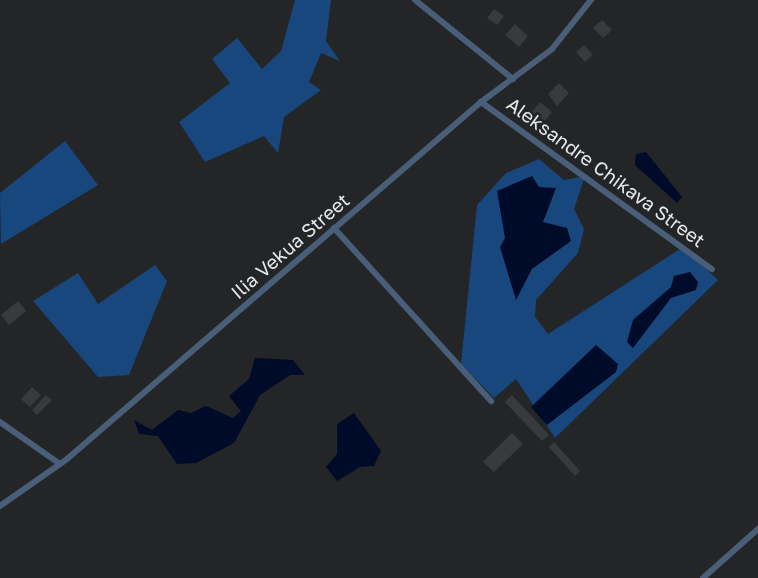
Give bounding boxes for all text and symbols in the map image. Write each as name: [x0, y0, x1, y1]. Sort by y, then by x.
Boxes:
street label: Aleksandre Chikava Street: [502, 92, 710, 252]
street label: Ilia Vekua Street: [226, 188, 354, 304]

